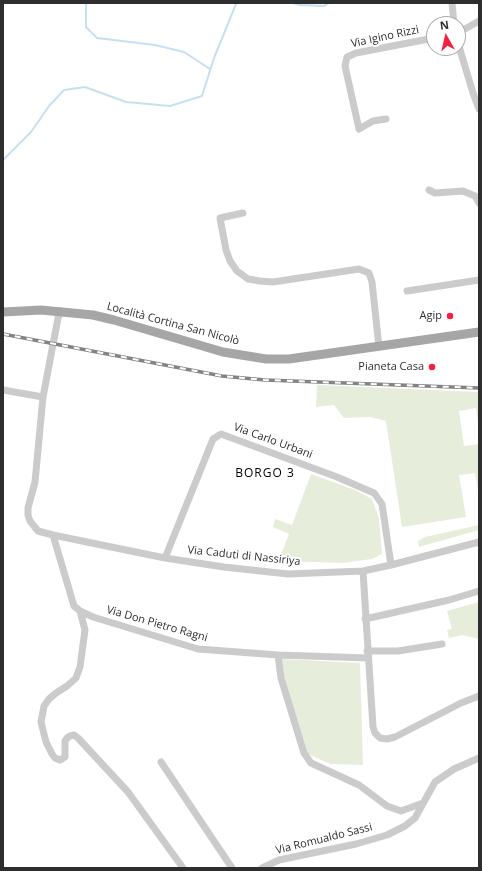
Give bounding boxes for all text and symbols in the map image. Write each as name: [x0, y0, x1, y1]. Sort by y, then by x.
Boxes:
north arrow: [426, 16, 466, 56]
text: N: [439, 17, 450, 33]
street label: Via Igino Rizzi: [350, 23, 420, 51]
street label: Località Cortina San Nicolò: [105, 300, 241, 348]
place label: Agip: [420, 309, 442, 323]
marker: Agip: [445, 311, 455, 321]
place label: Pianeta Casa: [358, 360, 424, 374]
marker: Pianeta Casa: [427, 362, 437, 372]
street label: Via Carlo Urbani: [232, 421, 314, 461]
district label: BORGO 3: [235, 467, 295, 481]
street label: Via Caduti di Nassiriya: [187, 544, 301, 568]
street label: Via Don Pietro Ragni: [105, 603, 209, 645]
street label: Via Romualdo Sassi: [274, 821, 374, 857]

